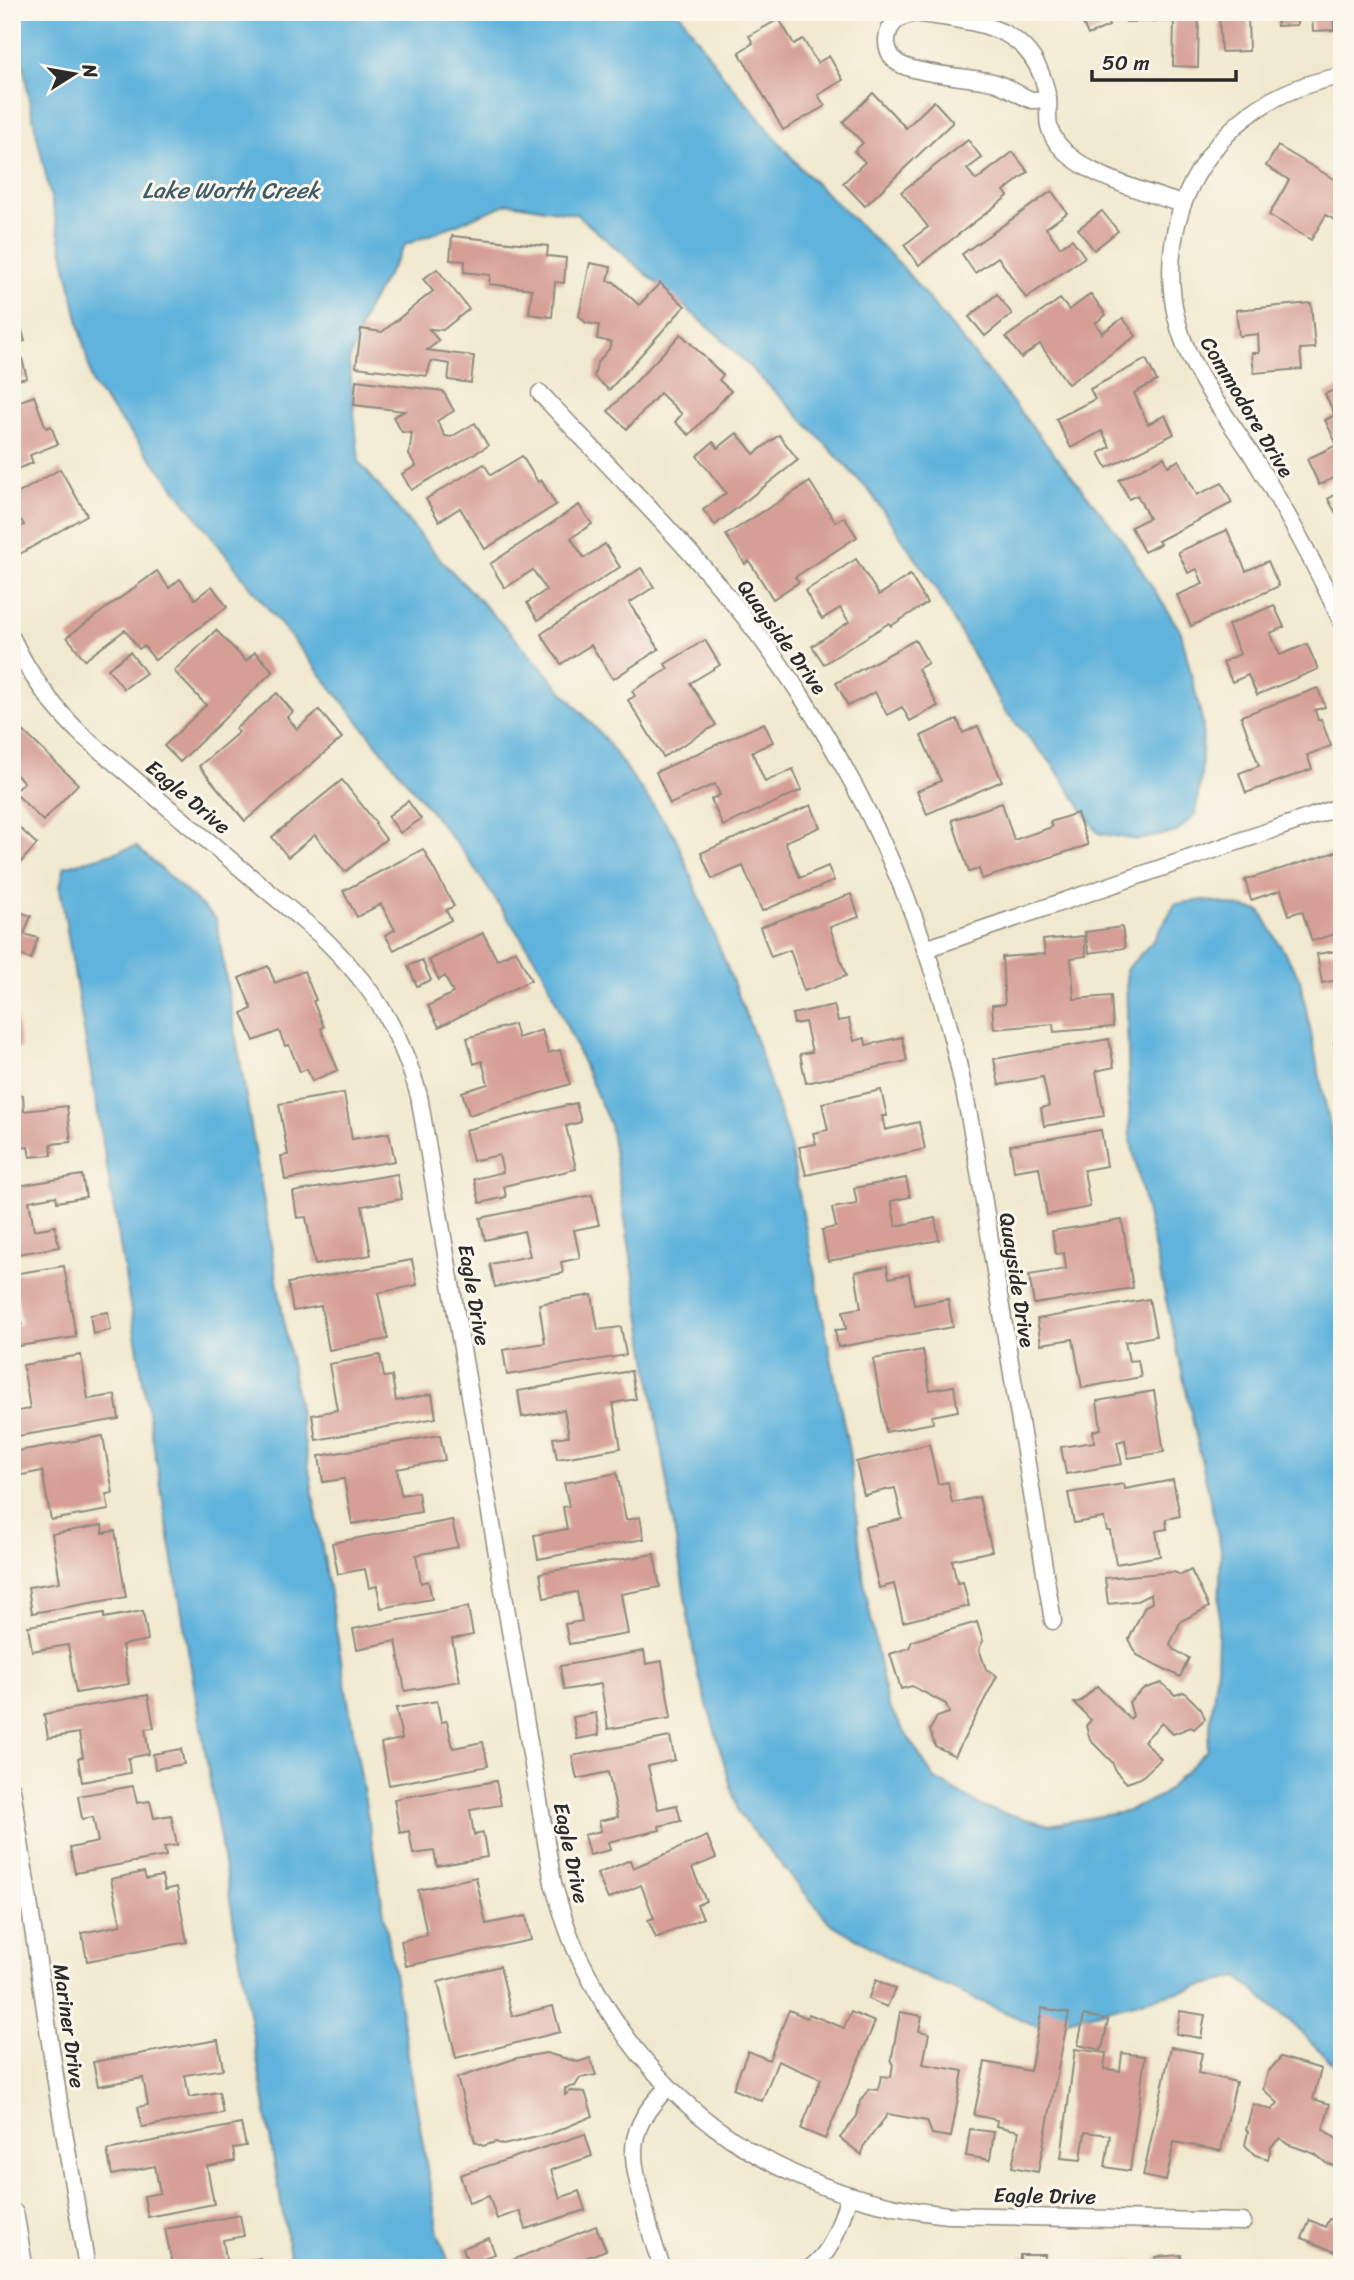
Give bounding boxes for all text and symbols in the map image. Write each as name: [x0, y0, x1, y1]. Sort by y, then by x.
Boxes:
north arrow: [38, 38, 108, 108]
scale bar: [1092, 38, 1235, 82]
text: 50 m: [1102, 44, 1150, 82]
text: N: [73, 60, 108, 81]
water label: Lake Worth Creek: [142, 170, 321, 211]
street label: Commodore Drive: [1190, 329, 1304, 485]
street label: Quayside Drive: [727, 571, 837, 703]
street label: Eagle Drive: [136, 749, 240, 845]
street label: Quayside Drive: [988, 1210, 1046, 1350]
street label: Eagle Drive: [446, 1241, 502, 1349]
street label: Eagle Drive: [542, 1799, 600, 1907]
street label: Mariner Drive: [41, 1961, 97, 2091]
street label: Eagle Drive: [993, 2176, 1097, 2216]

